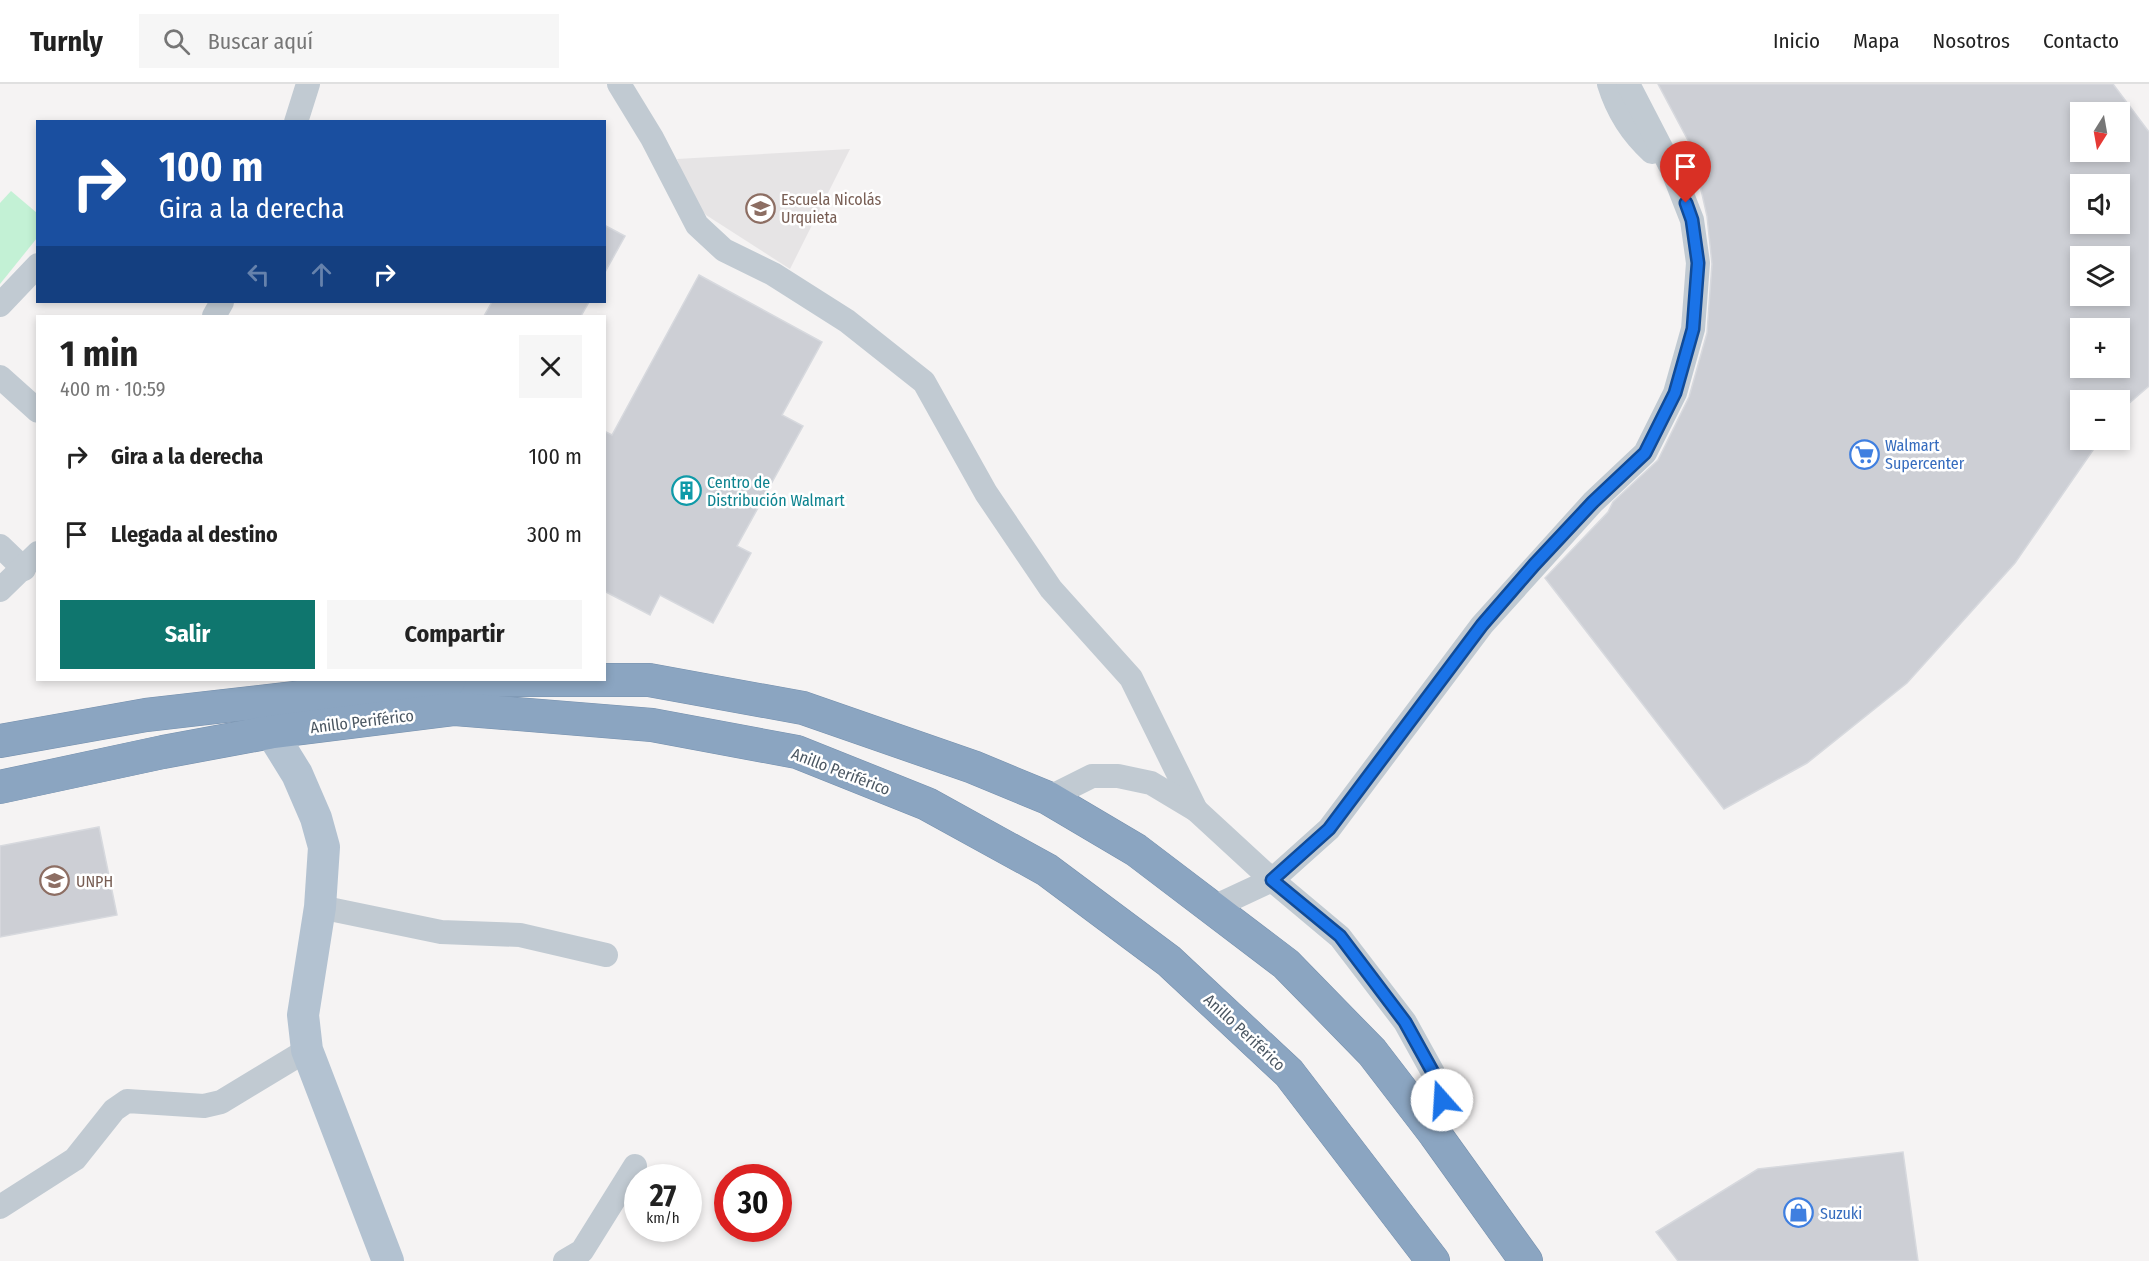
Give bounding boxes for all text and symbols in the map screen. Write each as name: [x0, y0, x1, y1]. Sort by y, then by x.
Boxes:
search box: [139, 14, 559, 68]
text: Turnly: [30, 25, 103, 58]
icon: search: [160, 25, 193, 58]
text: Buscar aquí: [208, 28, 313, 55]
text: Inicio: [1773, 28, 1820, 54]
text: Mapa: [1853, 28, 1900, 54]
text: Nosotros: [1933, 28, 2010, 54]
text: Contacto: [2043, 28, 2119, 54]
north arrow: [2070, 102, 2130, 162]
map controls: [2070, 102, 2130, 450]
pin: [1660, 141, 1711, 203]
text: 100 m: [159, 142, 263, 192]
icon: right: [60, 144, 138, 222]
icon: arrive: [1669, 150, 1702, 183]
button: sound: [2070, 174, 2130, 234]
place label: Escuela Nicolás Urquieta: [781, 190, 882, 227]
school or university icon: Escuela Nicolás Urquieta: [744, 192, 776, 224]
text: Gira a la derecha: [159, 193, 344, 225]
button: layers: [2070, 246, 2130, 306]
icon: left: [242, 258, 275, 291]
icon: ahead: [305, 258, 338, 291]
icon: right: [368, 258, 401, 291]
button: +: [2070, 318, 2130, 378]
text: 1 min: [60, 332, 138, 376]
button: close: [519, 335, 582, 398]
text: 400 m · 10:59: [60, 377, 165, 401]
button: −: [2070, 390, 2130, 450]
place label: Walmart Supercenter: [1885, 436, 1965, 473]
supermarket icon: Walmart Supercenter: [1848, 438, 1880, 470]
icon: right: [60, 440, 93, 473]
text: Gira a la derecha: [111, 443, 263, 470]
text: 100 m: [528, 443, 582, 470]
place label: Centro de Distribución Walmart: [707, 473, 846, 510]
building icon: Centro de Distribución Walmart: [670, 475, 702, 507]
icon: arrive: [60, 518, 93, 551]
text: Llegada al destino: [111, 521, 278, 548]
text: 300 m: [527, 521, 582, 548]
button: Salir: [60, 600, 315, 669]
button: Compartir: [327, 600, 582, 669]
street label: Anillo Periférico: [309, 706, 415, 737]
street label: Anillo Periférico: [789, 744, 893, 799]
school or university icon: UNPH: [39, 865, 71, 897]
place label: UNPH: [76, 872, 113, 891]
street label: Anillo Periférico: [1200, 990, 1289, 1075]
position arrow: [1410, 1068, 1474, 1132]
speed limit sign: 30: [714, 1164, 792, 1242]
text: 27: [650, 1178, 676, 1214]
shop icon: Suzuki: [1783, 1197, 1815, 1229]
place label: Suzuki: [1820, 1204, 1862, 1223]
text: km/h: [646, 1209, 680, 1227]

